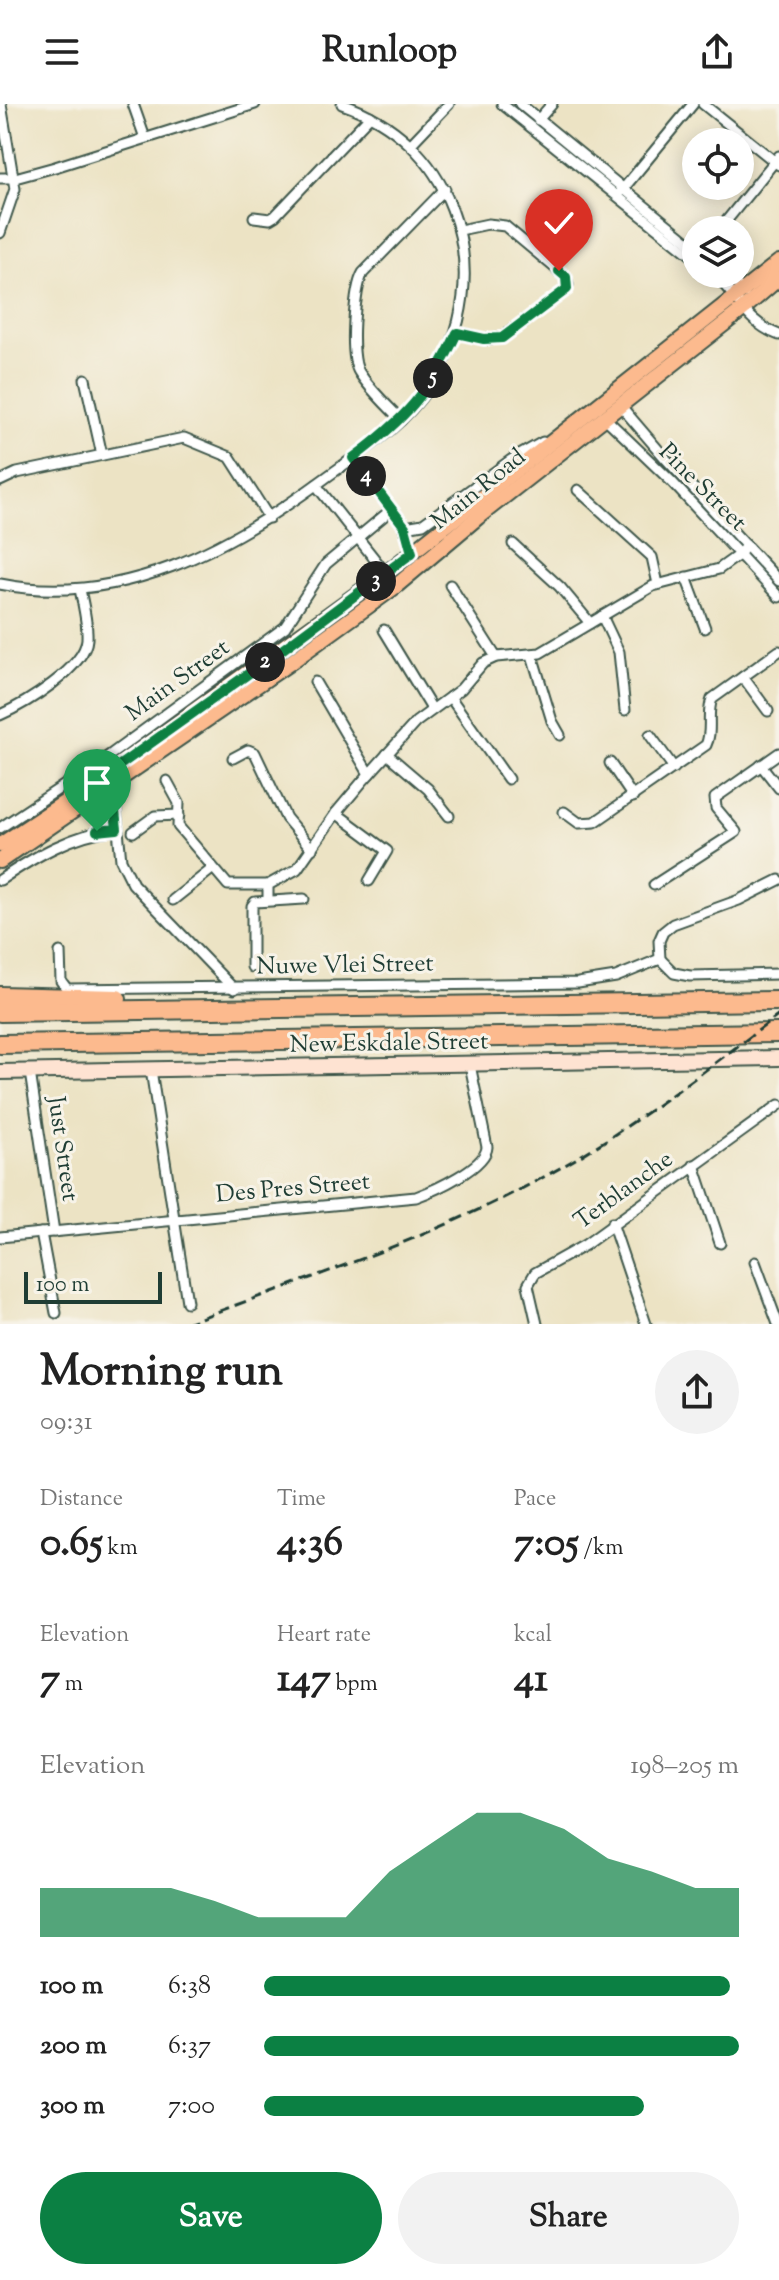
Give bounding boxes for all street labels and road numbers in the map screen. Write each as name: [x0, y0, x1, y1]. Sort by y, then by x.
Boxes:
street label: Pine Street: [650, 436, 754, 540]
street label: Main Road: [424, 441, 534, 539]
street label: Main Street: [119, 632, 237, 730]
street label: Nuwe Vlei Street: [256, 947, 434, 985]
street label: New Eskdale Street: [289, 1025, 489, 1063]
street label: Just Street: [38, 1092, 86, 1204]
street label: Terblanche: [567, 1143, 681, 1239]
street label: Des Pres Street: [214, 1165, 372, 1213]

